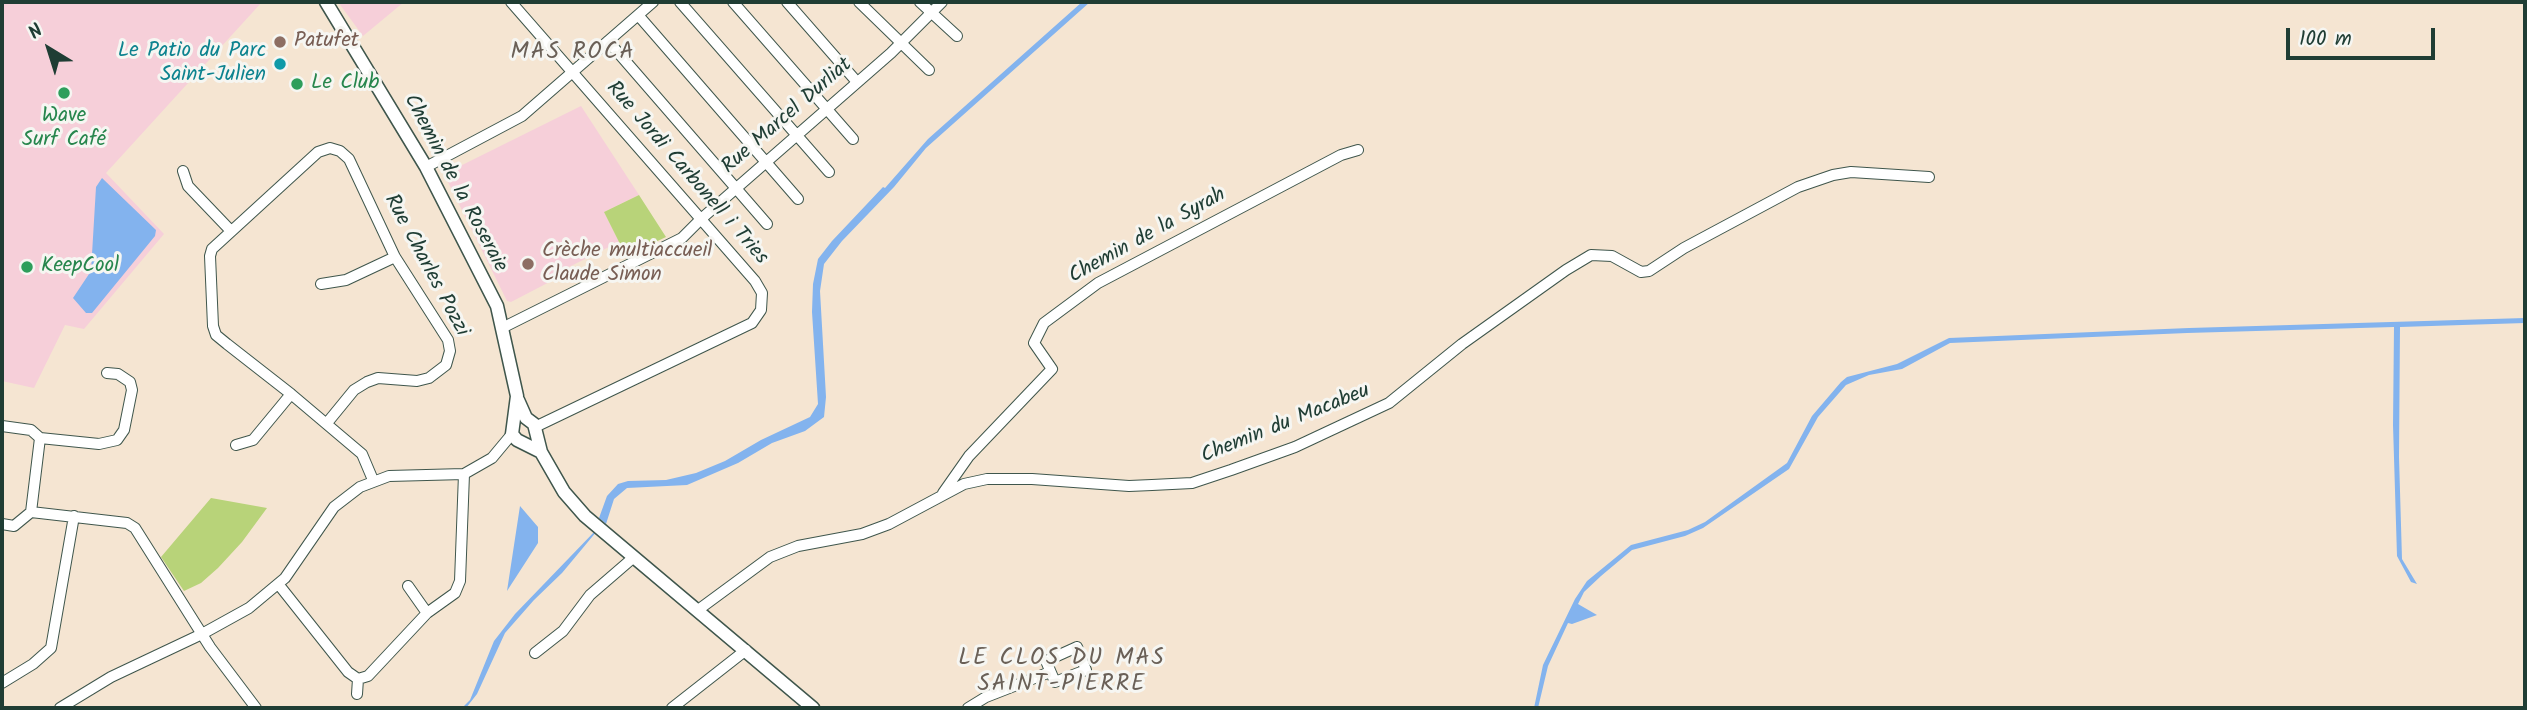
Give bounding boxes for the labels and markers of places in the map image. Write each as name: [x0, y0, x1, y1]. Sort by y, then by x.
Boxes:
place label: Patufet: [294, 29, 359, 55]
marker: Patufet: [272, 34, 288, 50]
place label: Le Patio du Parc Saint-Julien: [118, 39, 266, 89]
marker: Le Patio du Parc Saint-Julien: [272, 56, 288, 72]
place label: Le Club: [311, 71, 379, 97]
marker: Le Club: [289, 76, 305, 92]
marker: Wave Surf Café: [56, 85, 72, 101]
place label: Wave Surf Café: [22, 104, 106, 154]
place label: Crèche multiaccueil Claude Simon: [542, 239, 713, 289]
place label: KeepCool: [41, 254, 119, 280]
marker: Crèche multiaccueil Claude Simon: [520, 256, 536, 272]
marker: KeepCool: [19, 259, 35, 275]

